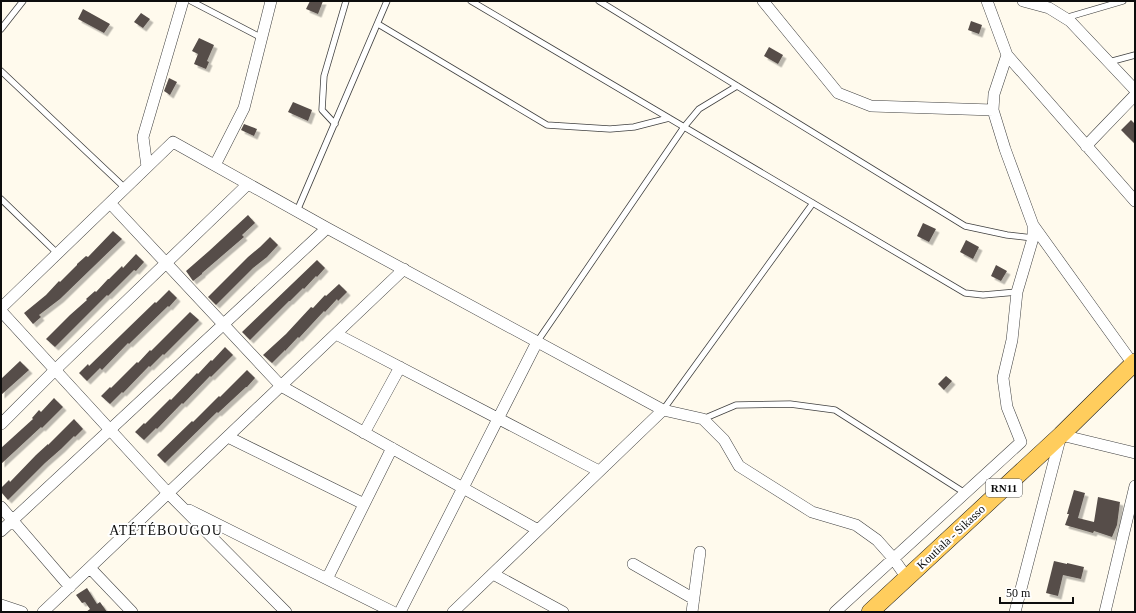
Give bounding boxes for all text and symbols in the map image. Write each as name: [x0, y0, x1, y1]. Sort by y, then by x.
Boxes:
road number: RN11: [986, 479, 1022, 497]
street label: Koutiala - Sikasso: [914, 502, 988, 572]
district label: ATÉTÉBOUGOU: [109, 522, 223, 538]
scale bar: [1000, 579, 1073, 605]
text: 50 m: [1006, 586, 1031, 600]

